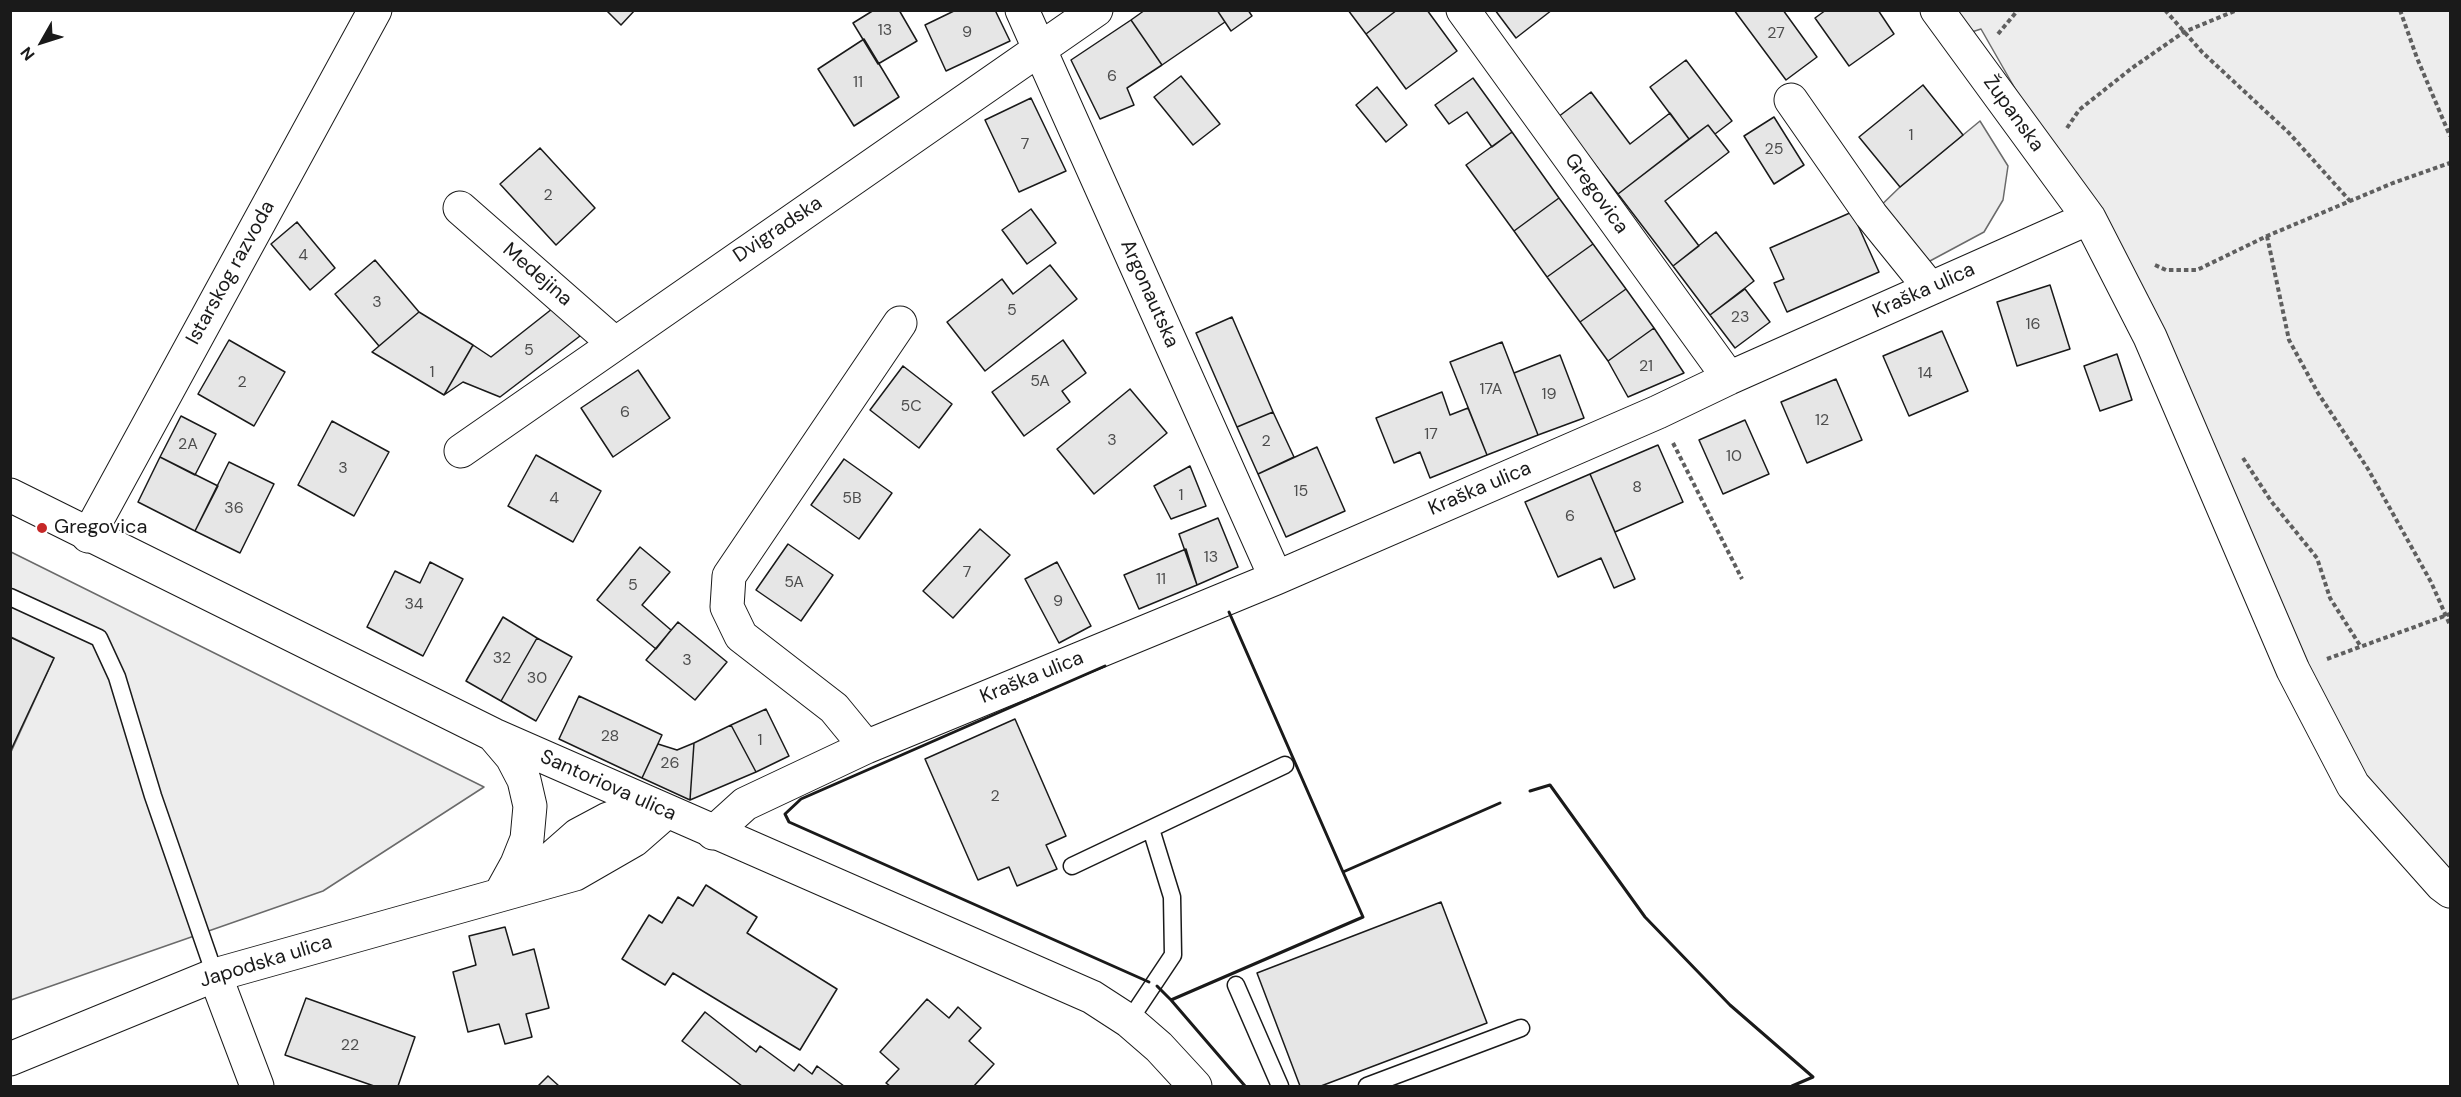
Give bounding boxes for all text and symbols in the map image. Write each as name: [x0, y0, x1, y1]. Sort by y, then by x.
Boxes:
north arrow: [12, 12, 72, 72]
house number: 13: [878, 21, 892, 41]
house number: 9: [962, 23, 972, 43]
house number: 27: [1767, 24, 1785, 44]
text: N: [16, 43, 39, 65]
house number: 6: [1107, 67, 1117, 87]
street label: Županska: [1977, 71, 2049, 157]
house number: 11: [853, 73, 863, 93]
house number: 1: [1909, 126, 1913, 146]
house number: 7: [1021, 135, 1029, 155]
house number: 25: [1765, 140, 1783, 160]
street label: Gregovica: [1559, 149, 1633, 239]
house number: 2: [543, 186, 553, 206]
street label: Dvigradska: [729, 192, 827, 268]
street label: Istarskog razvoda: [182, 197, 280, 349]
street label: Argonautska: [1115, 236, 1183, 352]
street label: Medejina: [497, 238, 577, 312]
house number: 4: [298, 246, 308, 266]
street label: Kraška ulica: [1869, 258, 1979, 324]
house number: 3: [372, 293, 382, 313]
house number: 5: [1007, 301, 1017, 321]
house number: 23: [1731, 308, 1749, 328]
house number: 16: [2025, 315, 2041, 335]
house number: 5: [524, 341, 534, 361]
house number: 21: [1639, 357, 1653, 377]
house number: 1: [430, 363, 434, 383]
house number: 14: [1918, 364, 1932, 384]
house number: 5A: [1030, 372, 1050, 392]
house number: 2: [237, 373, 247, 393]
house number: 17A: [1480, 380, 1502, 400]
house number: 19: [1541, 385, 1557, 405]
house number: 5C: [900, 397, 922, 417]
house number: 6: [620, 403, 630, 423]
house number: 12: [1815, 411, 1829, 431]
house number: 17: [1424, 425, 1438, 445]
house number: 3: [1107, 431, 1117, 451]
house number: 2: [1261, 432, 1271, 452]
house number: 2A: [178, 435, 198, 455]
house number: 10: [1726, 447, 1742, 467]
street label: Kraška ulica: [1425, 457, 1535, 521]
house number: 3: [338, 459, 348, 479]
house number: 8: [1632, 478, 1642, 498]
house number: 15: [1294, 482, 1308, 502]
house number: 1: [1179, 486, 1183, 506]
house number: 4: [549, 489, 559, 509]
house number: 5B: [842, 489, 862, 509]
house number: 36: [224, 499, 244, 519]
house number: 6: [1565, 507, 1575, 527]
place label: Gregovica: [54, 516, 147, 540]
marker: Gregovica: [35, 521, 49, 535]
house number: 13: [1204, 548, 1218, 568]
house number: 7: [963, 563, 971, 583]
house number: 11: [1156, 570, 1166, 590]
house number: 5A: [784, 573, 804, 593]
house number: 5: [628, 576, 638, 596]
house number: 9: [1053, 592, 1063, 612]
house number: 34: [404, 595, 424, 615]
street label: Kraška ulica: [977, 646, 1087, 710]
house number: 32: [493, 649, 511, 669]
house number: 3: [682, 651, 692, 671]
house number: 30: [527, 669, 547, 689]
house number: 28: [601, 727, 619, 747]
house number: 1: [758, 731, 762, 751]
street label: Santoriova ulica: [536, 745, 680, 827]
house number: 26: [660, 754, 680, 774]
house number: 2: [990, 787, 1000, 807]
street label: Japodska ulica: [197, 930, 335, 994]
house number: 22: [341, 1036, 359, 1056]

